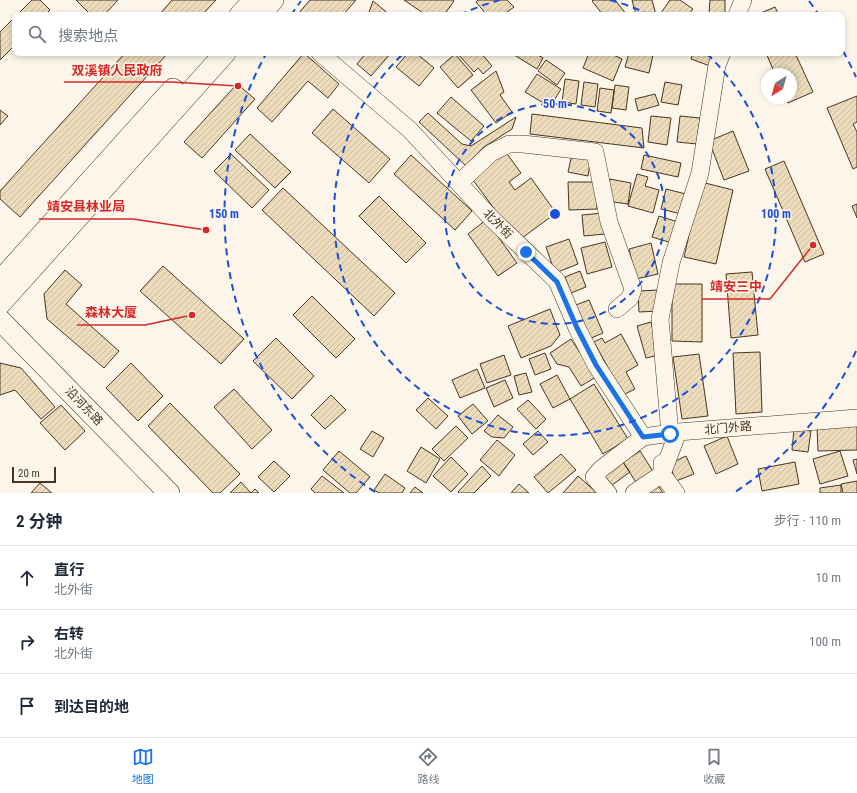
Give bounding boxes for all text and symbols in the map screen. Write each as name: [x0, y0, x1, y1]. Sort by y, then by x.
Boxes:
search box: [12, 12, 845, 56]
icon: search: [26, 23, 48, 45]
text: 搜索地点: [58, 27, 118, 45]
callout: 双溪镇人民政府: [64, 57, 171, 82]
text: 双溪镇人民政府: [71, 63, 163, 78]
north arrow: [761, 68, 797, 104]
text: 50 m: [543, 97, 567, 111]
callout: 靖安县林业局: [39, 194, 133, 219]
text: 靖安县林业局: [47, 199, 125, 214]
street label: 北外街: [480, 206, 516, 242]
text: 150 m: [209, 207, 239, 221]
centre of rings: [548, 207, 562, 221]
text: 100 m: [761, 207, 791, 221]
route end: [517, 243, 535, 261]
callout: 靖安三中: [702, 274, 770, 299]
text: 靖安三中: [710, 279, 762, 294]
callout: 森林大厦: [77, 300, 145, 325]
text: 森林大厦: [85, 305, 137, 320]
street label: 沿河东路: [62, 384, 106, 428]
street label: 北门外路: [703, 419, 753, 437]
route start: [661, 425, 679, 443]
scale bar: [12, 465, 56, 484]
text: 20 m: [18, 467, 40, 480]
text: 2 分钟: [16, 511, 63, 531]
text: 步行 · 110 m: [774, 513, 841, 528]
text: 直行: [54, 561, 84, 579]
icon: ahead: [16, 567, 38, 589]
text: 10 m: [815, 570, 841, 585]
text: 北外街: [54, 582, 93, 597]
text: 右转: [54, 625, 84, 643]
icon: right: [16, 631, 38, 653]
text: 100 m: [809, 634, 841, 649]
text: 北外街: [54, 646, 93, 661]
icon: arrive: [16, 695, 38, 717]
text: 到达目的地: [54, 698, 129, 716]
tab: 地图: [132, 746, 154, 786]
tab: 路线: [417, 746, 439, 786]
tab: 收藏: [703, 746, 725, 786]

